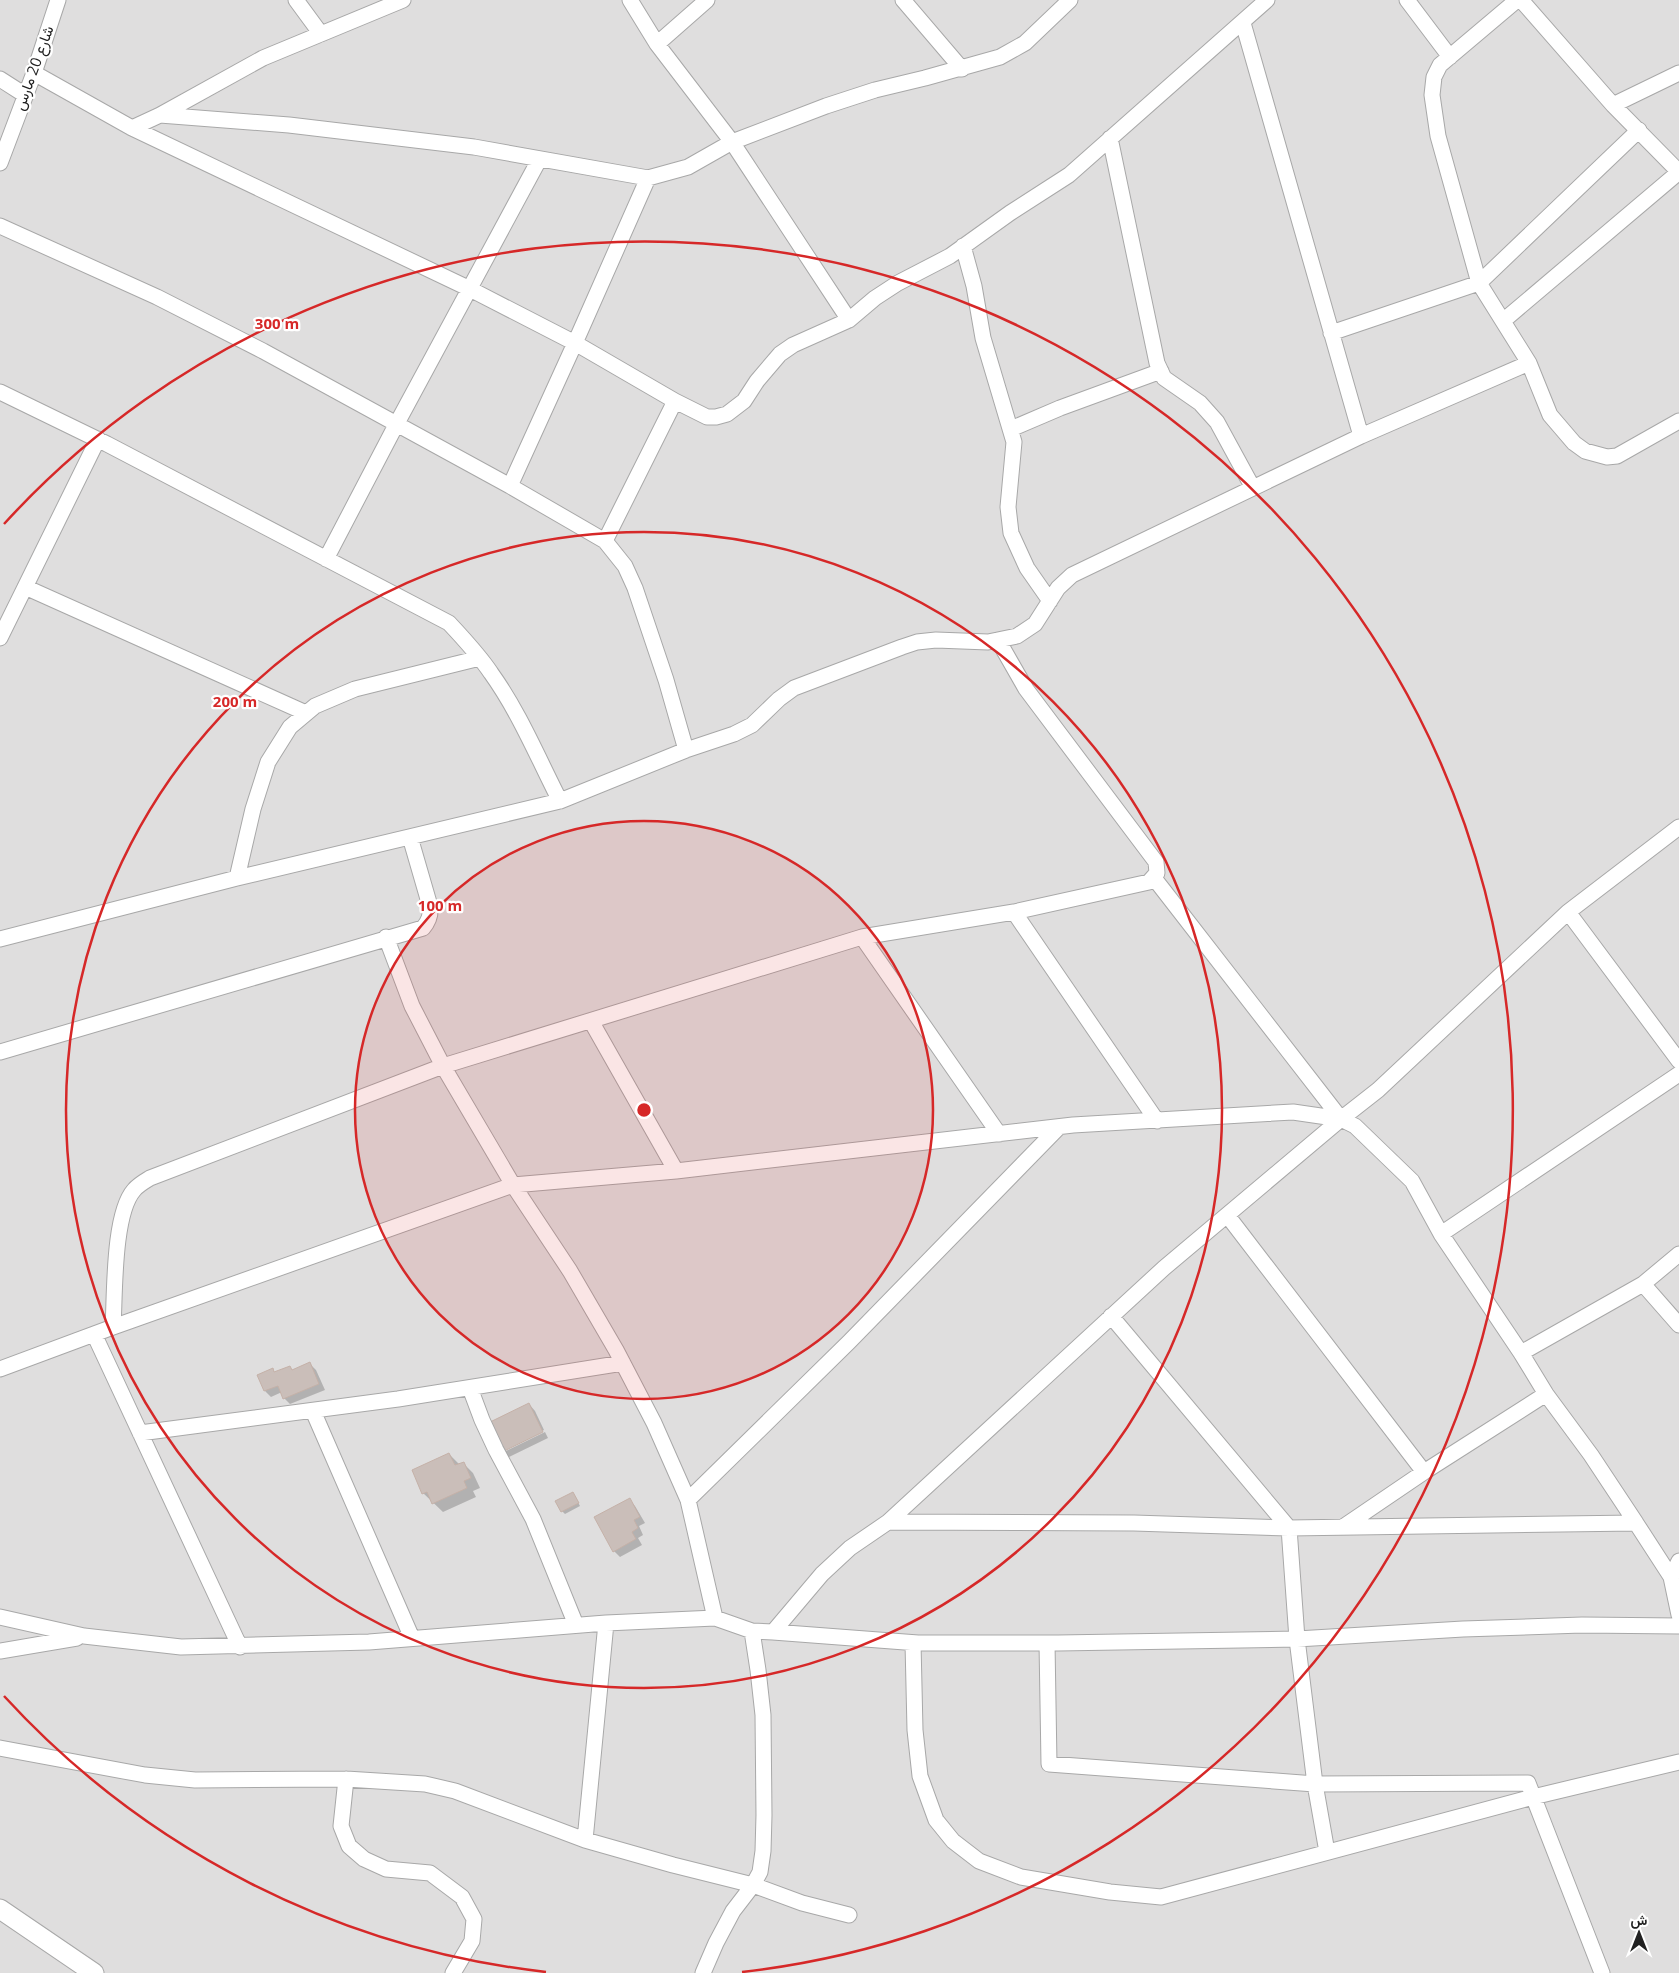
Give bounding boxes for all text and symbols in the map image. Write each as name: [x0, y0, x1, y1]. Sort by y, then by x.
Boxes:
street label: شارع 20 مارس: [8, 22, 60, 113]
text: 300 m: [255, 313, 299, 333]
text: 200 m: [213, 691, 257, 711]
text: 100 m: [418, 895, 462, 915]
centre of rings: [635, 1101, 653, 1119]
north arrow: [1614, 1908, 1664, 1958]
text: ش: [1631, 1910, 1648, 1929]

